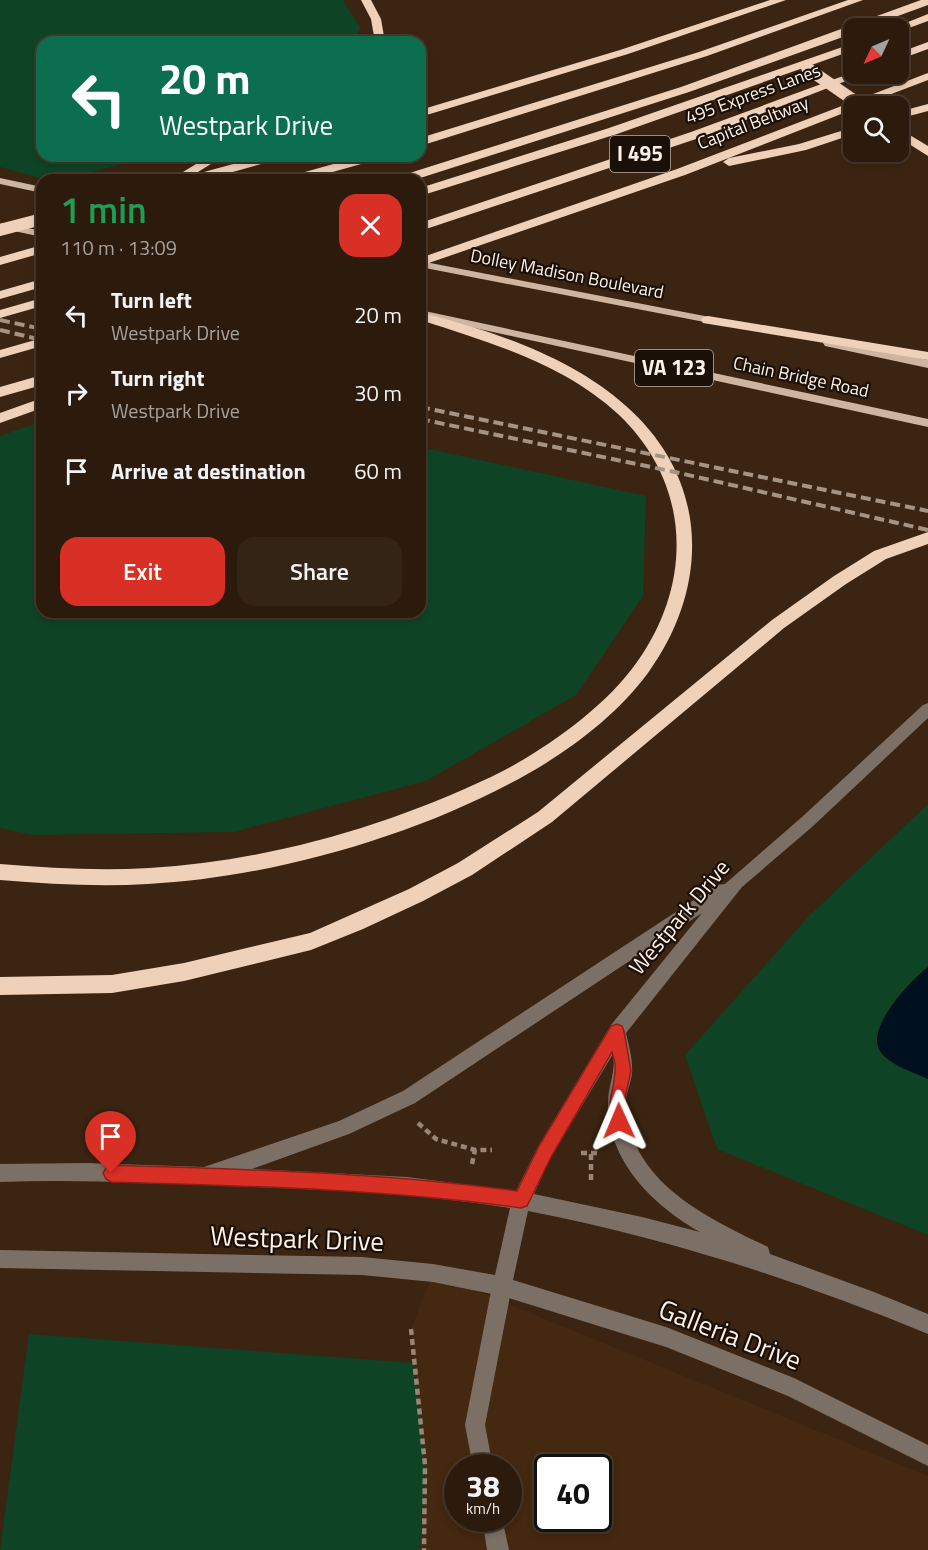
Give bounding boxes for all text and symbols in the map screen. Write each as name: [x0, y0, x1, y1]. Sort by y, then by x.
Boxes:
north arrow: [843, 18, 909, 84]
map controls: [843, 18, 909, 162]
text: 20 m: [159, 46, 251, 110]
street label: 495 Express Lanes: [681, 56, 824, 131]
icon: left: [60, 60, 138, 138]
street label: Capital Beltway: [693, 89, 813, 156]
button: search: [843, 96, 909, 162]
text: Westpark Drive: [159, 104, 333, 145]
road number: I 495: [610, 136, 670, 172]
text: 1 min: [60, 182, 147, 237]
button: close: [339, 194, 402, 257]
text: 110 m · 13:09: [60, 232, 177, 263]
street label: Dolley Madison Boulevard: [468, 242, 666, 306]
text: Turn left: [111, 283, 192, 317]
text: 20 m: [354, 298, 402, 332]
icon: left: [60, 299, 93, 332]
text: Westpark Drive: [111, 317, 240, 348]
street label: Chain Bridge Road: [731, 349, 871, 404]
road number: VA 123: [635, 350, 713, 386]
text: Turn right: [111, 361, 205, 395]
text: 30 m: [354, 376, 402, 410]
icon: right: [60, 377, 93, 410]
text: Westpark Drive: [111, 395, 240, 426]
text: Arrive at destination: [111, 454, 306, 488]
text: 60 m: [354, 454, 402, 488]
icon: arrive: [60, 455, 93, 488]
button: Exit: [60, 537, 225, 606]
button: Share: [237, 537, 402, 606]
street label: Westpark Drive: [620, 852, 738, 982]
position arrow: [587, 1089, 651, 1153]
pin: [85, 1111, 136, 1173]
icon: arrive: [94, 1120, 127, 1153]
street label: Westpark Drive: [209, 1214, 385, 1261]
street label: Galleria Drive: [653, 1288, 808, 1380]
speed limit sign: 40: [534, 1454, 612, 1532]
text: 38: [466, 1463, 500, 1509]
text: km/h: [466, 1497, 500, 1520]

